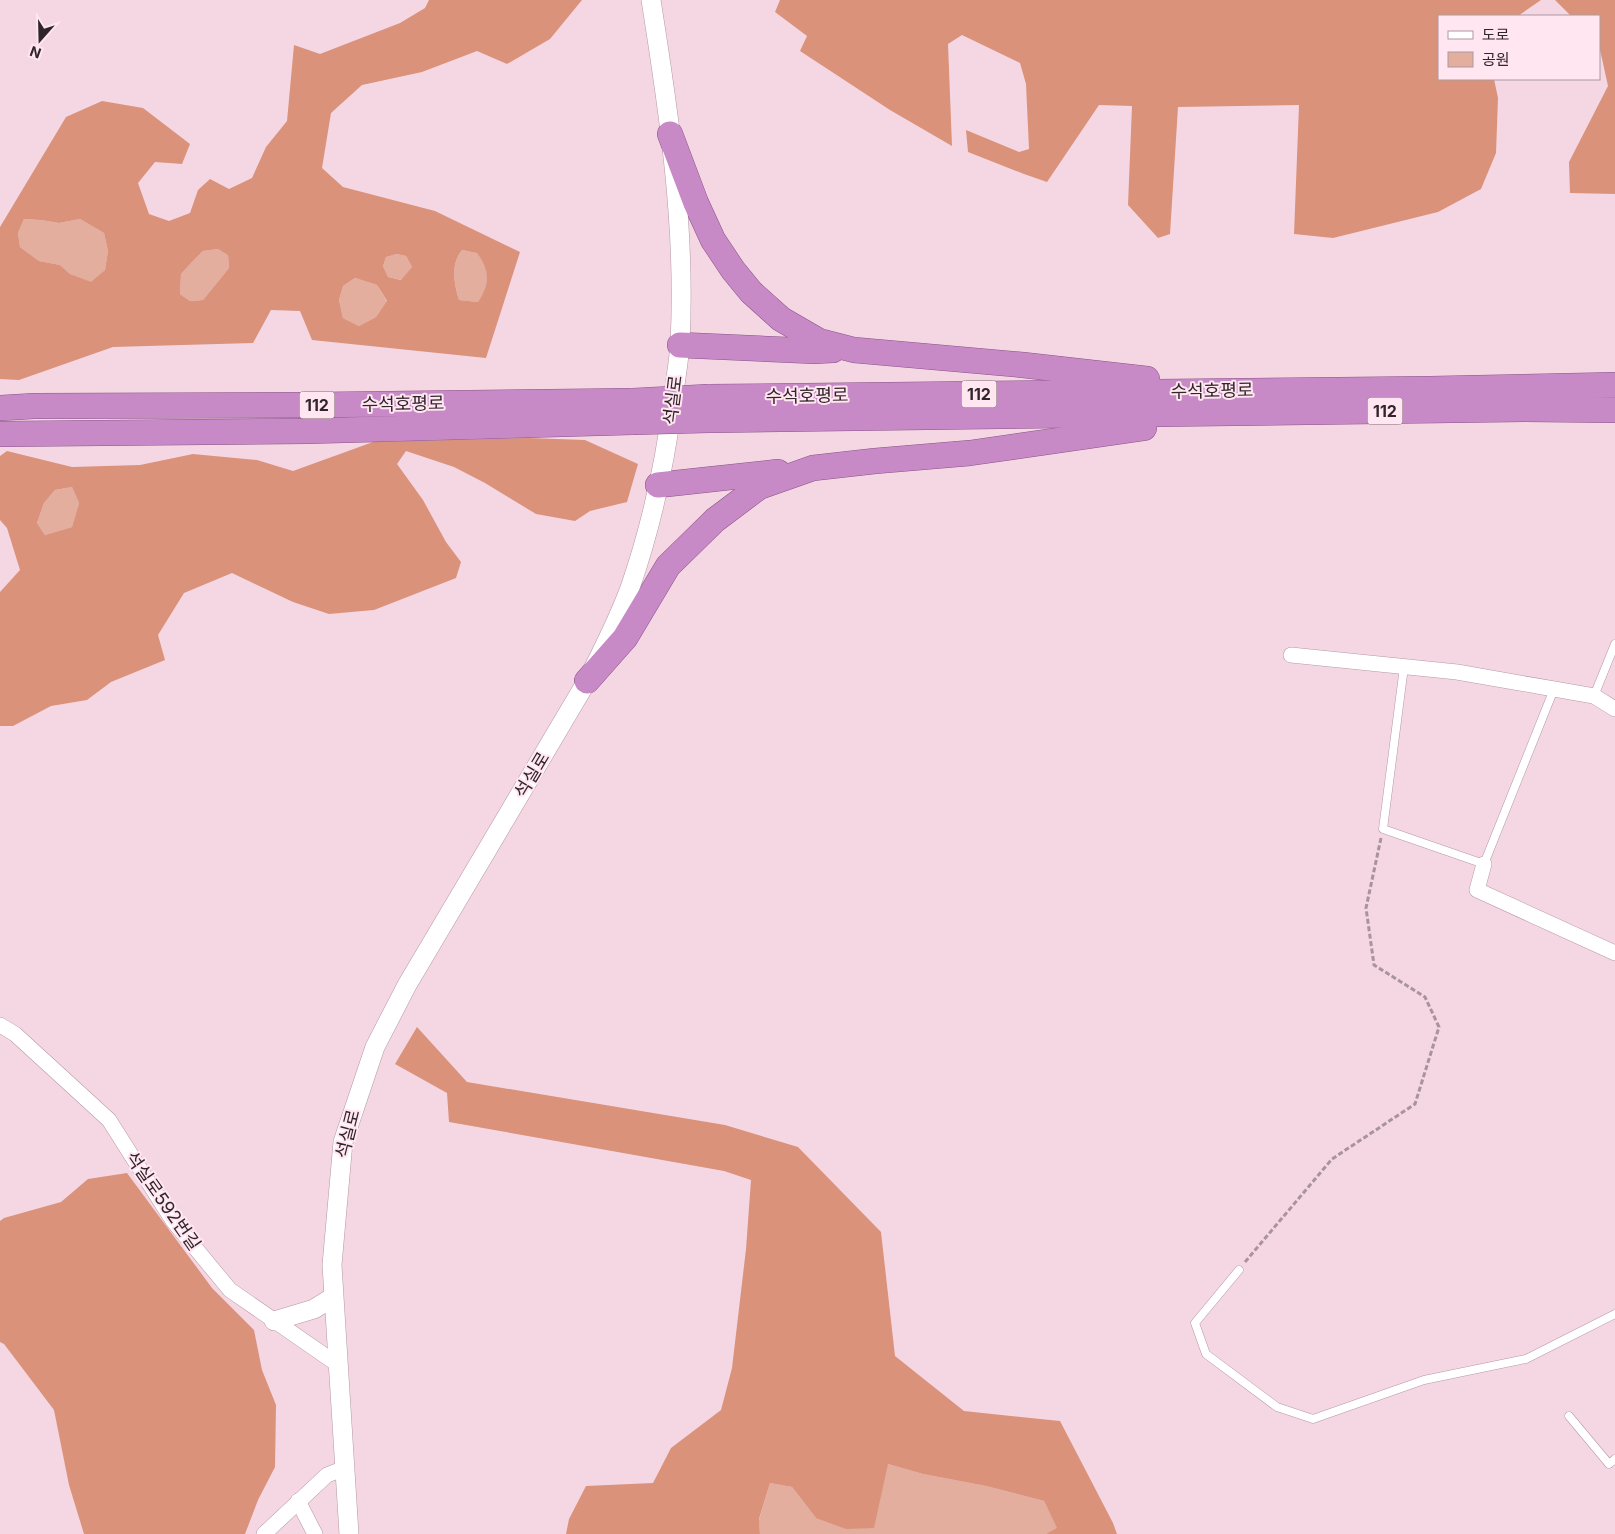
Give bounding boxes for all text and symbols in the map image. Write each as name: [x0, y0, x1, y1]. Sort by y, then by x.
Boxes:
north arrow: [15, 15, 65, 65]
legend: [1438, 15, 1600, 80]
text: 도로: [1482, 25, 1510, 44]
text: N: [27, 43, 43, 62]
text: 공원: [1482, 50, 1510, 69]
street label: 석실로: [659, 374, 686, 426]
street label: 수석호평로: [1170, 379, 1254, 402]
road number: 112: [962, 380, 996, 408]
street label: 수석호평로: [765, 384, 849, 407]
road number: 112: [300, 392, 334, 418]
street label: 수석호평로: [361, 392, 445, 415]
road number: 112: [1368, 398, 1402, 424]
street label: 석실로: [510, 748, 553, 801]
street label: 석실로: [331, 1107, 364, 1161]
street label: 석실로592번길: [122, 1147, 205, 1254]

